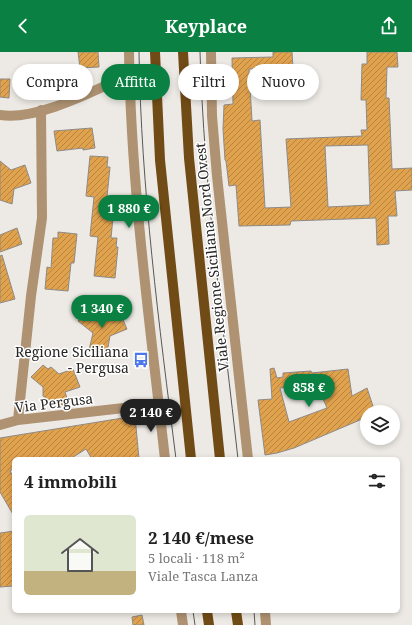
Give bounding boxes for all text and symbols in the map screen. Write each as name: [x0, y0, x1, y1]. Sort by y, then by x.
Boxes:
text: Keyplace: [165, 14, 247, 38]
icon: back: [12, 15, 34, 37]
icon: share: [378, 15, 400, 37]
chip: Compra: [12, 64, 93, 100]
chip: Affitta: [101, 64, 170, 100]
chip: Filtri: [178, 64, 239, 100]
chip: Nuovo: [247, 64, 319, 100]
street label: Viale Regione Siciliana Nord Ovest: [190, 142, 233, 372]
pin: 1 880 €: [92, 195, 166, 229]
text: 1 880 €: [107, 199, 151, 217]
pin: 1 340 €: [65, 295, 139, 329]
text: 1 340 €: [80, 299, 124, 317]
place label: Regione Siciliana - Pergusa: [15, 342, 129, 377]
bus stop icon: Regione Siciliana - Pergusa: [132, 351, 150, 369]
pin: 858 €: [281, 374, 337, 408]
text: 858 €: [293, 378, 325, 396]
street label: Via Pergusa: [14, 388, 94, 417]
pin: 2 140 €: [114, 399, 188, 433]
text: 2 140 €: [129, 403, 173, 421]
map controls: [360, 405, 400, 445]
button: layers: [360, 405, 400, 445]
text: 4 immobili: [24, 470, 117, 493]
icon: filters: [366, 470, 388, 492]
text: 2 140 €/mese: [148, 526, 254, 549]
icon: home: [56, 531, 104, 579]
text: 5 locali · 118 m²: [148, 549, 245, 567]
text: Viale Tasca Lanza: [148, 567, 258, 585]

